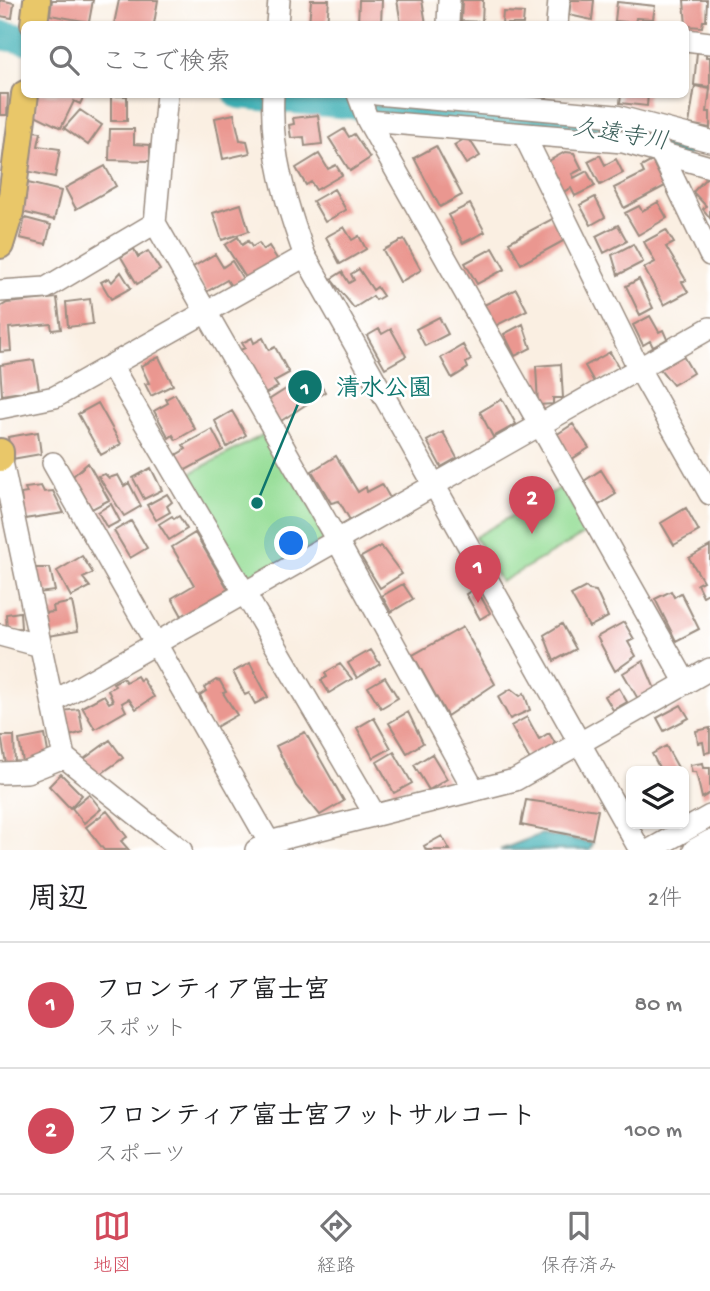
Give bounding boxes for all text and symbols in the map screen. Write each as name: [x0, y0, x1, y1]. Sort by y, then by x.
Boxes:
search box: [21, 21, 689, 98]
icon: search: [45, 41, 83, 79]
text: ここで検索: [101, 49, 231, 80]
water label: 久遠寺川: [571, 114, 670, 158]
callout: 清水公園: [287, 364, 446, 409]
text: 清水公園: [336, 375, 432, 405]
text: 1: [300, 378, 309, 403]
pin: 2: [509, 476, 555, 534]
your location: [274, 526, 308, 560]
pin: 1: [455, 545, 501, 603]
map controls: [626, 766, 689, 829]
button: layers: [626, 766, 689, 829]
text: 周辺: [28, 884, 88, 919]
text: 2件: [648, 887, 682, 914]
text: フロンティア富士宮: [95, 977, 330, 1008]
text: 1: [46, 992, 56, 1019]
text: 80 m: [635, 992, 682, 1019]
text: スポット: [95, 1017, 187, 1044]
text: フロンティア富士宮フットサルコート: [95, 1103, 536, 1134]
text: 2: [45, 1118, 57, 1145]
text: 100 m: [625, 1118, 682, 1145]
text: スポーツ: [95, 1143, 187, 1170]
tab: 地図: [93, 1207, 131, 1279]
tab: 経路: [317, 1207, 355, 1279]
tab: 保存済み: [541, 1207, 617, 1279]

